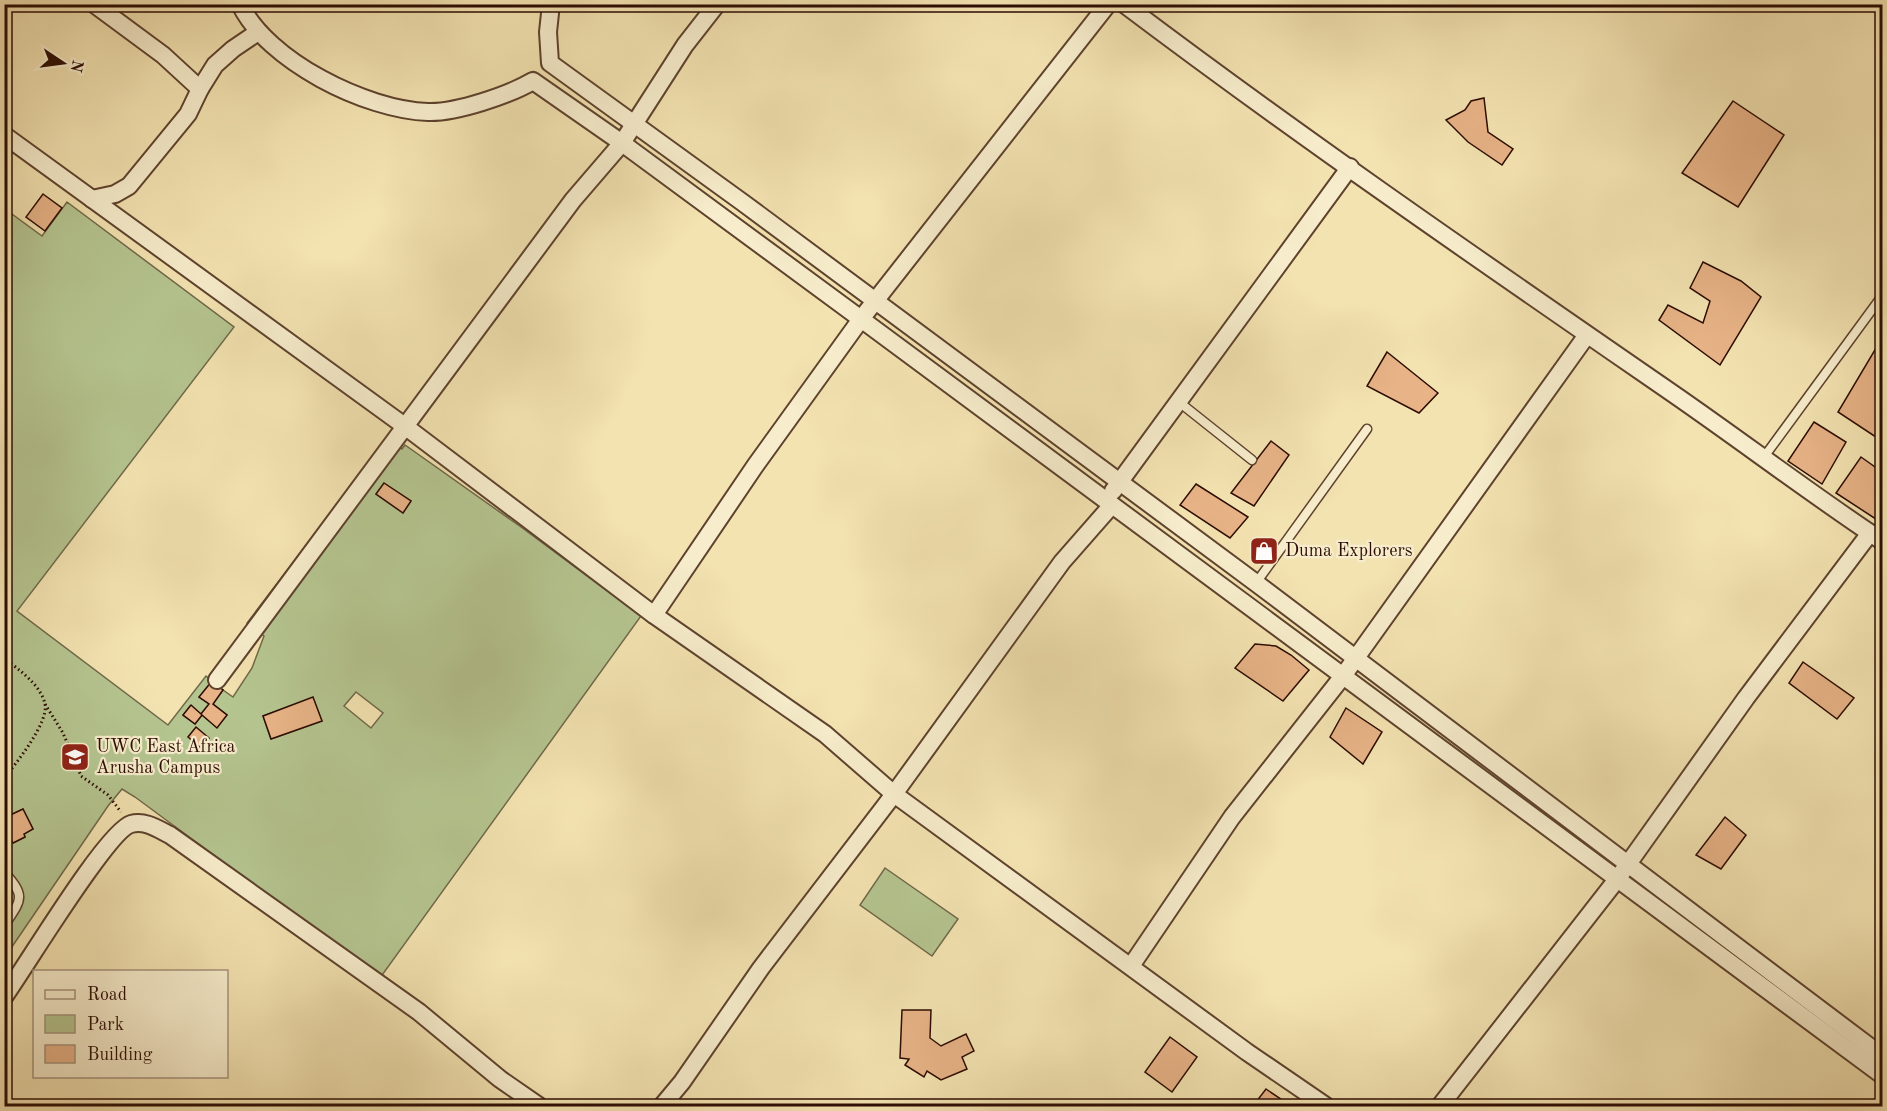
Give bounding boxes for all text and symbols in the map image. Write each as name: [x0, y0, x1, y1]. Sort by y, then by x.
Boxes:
north arrow: [33, 33, 93, 93]
text: N: [66, 58, 85, 74]
shop icon: Duma Explorers: [1248, 535, 1280, 567]
place label: Duma Explorers: [1285, 542, 1413, 560]
place label: UWC East Africa Arusha Campus: [96, 738, 236, 777]
school or university icon: UWC East Africa Arusha Campus: [59, 741, 91, 773]
legend: [33, 970, 228, 1078]
text: Road: [87, 986, 127, 1004]
text: Park: [87, 1016, 124, 1034]
text: Building: [87, 1046, 153, 1064]

